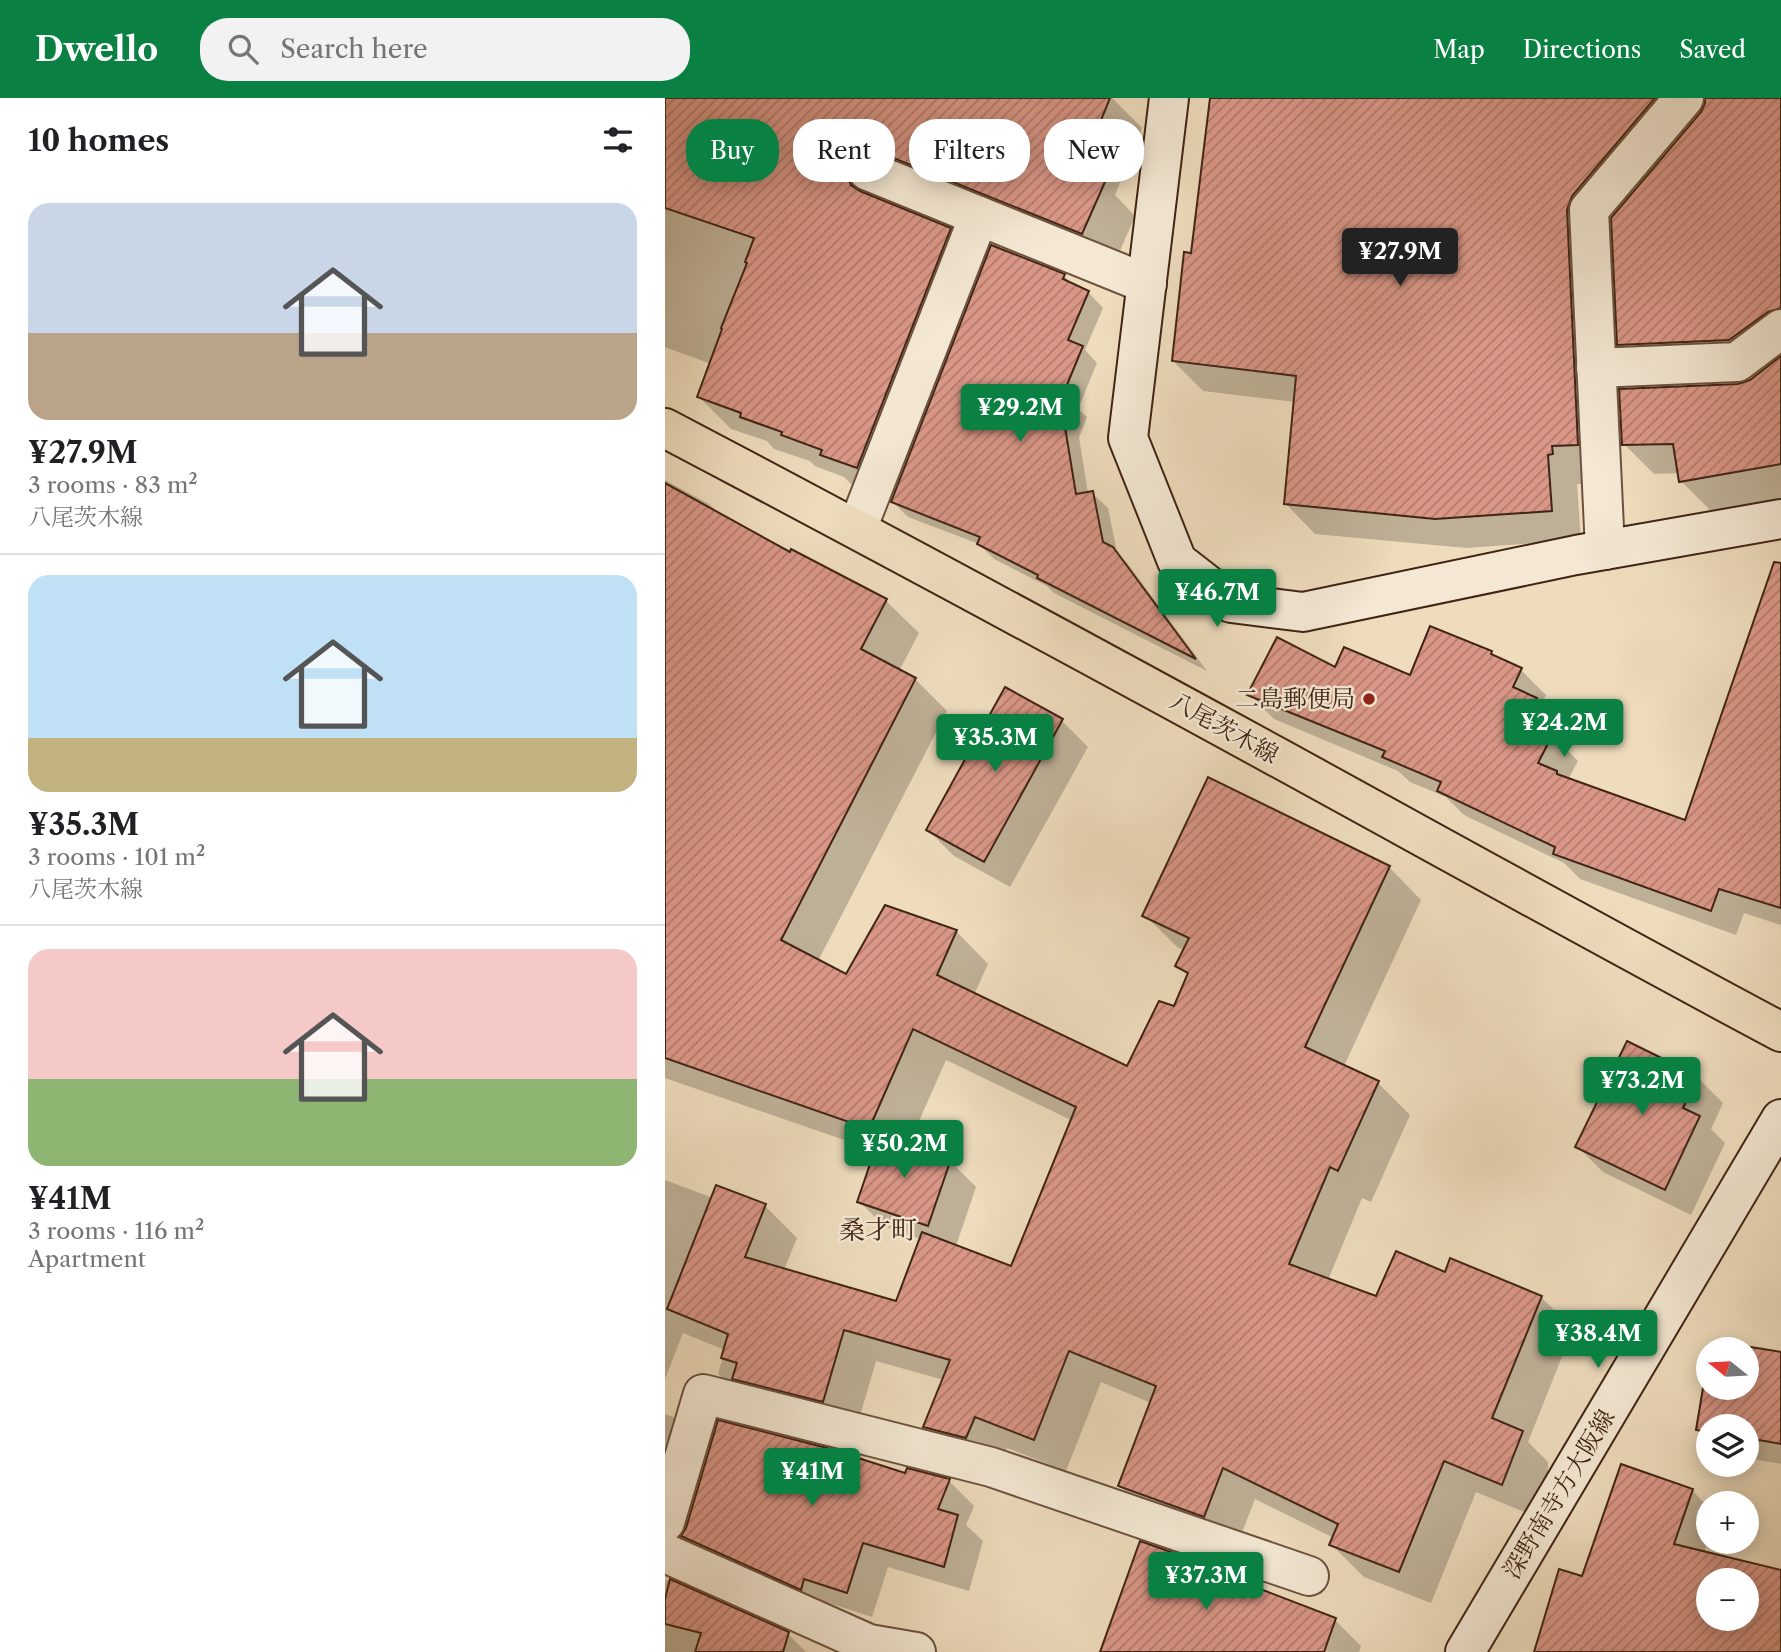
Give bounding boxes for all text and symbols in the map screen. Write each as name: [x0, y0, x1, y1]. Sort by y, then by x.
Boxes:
search box: [200, 18, 690, 81]
text: Dwello: [35, 29, 158, 70]
icon: search: [224, 30, 262, 68]
text: Search here: [280, 33, 428, 65]
text: Map: [1433, 35, 1485, 64]
text: Directions: [1523, 35, 1641, 64]
text: Saved: [1679, 35, 1746, 64]
chip: Buy: [686, 119, 779, 182]
chip: Rent: [793, 119, 895, 182]
chip: Filters: [909, 119, 1030, 182]
chip: New: [1044, 119, 1144, 182]
icon: filters: [599, 121, 637, 159]
text: 10 homes: [28, 122, 169, 159]
pin: ¥27.9M: [1343, 228, 1457, 288]
text: ¥27.9M: [1358, 237, 1442, 265]
icon: home: [270, 249, 396, 375]
pin: ¥29.2M: [963, 384, 1077, 444]
text: ¥29.2M: [977, 393, 1063, 421]
text: ¥27.9M: [28, 434, 138, 471]
text: 3 rooms · 83 m²: [28, 471, 198, 499]
text: 八尾茨木線: [28, 503, 143, 531]
pin: ¥46.7M: [1160, 570, 1274, 629]
text: ¥46.7M: [1174, 578, 1260, 606]
icon: home: [270, 621, 396, 747]
place label: 二島郵便局: [1235, 684, 1355, 713]
street label: 八尾茨木線: [1165, 686, 1284, 769]
marker: 二島郵便局: [1361, 691, 1377, 707]
pin: ¥24.2M: [1507, 700, 1621, 759]
text: ¥24.2M: [1520, 708, 1608, 736]
pin: ¥35.3M: [938, 714, 1052, 774]
text: ¥35.3M: [952, 723, 1038, 751]
text: ¥35.3M: [28, 806, 139, 843]
text: 3 rooms · 101 m²: [28, 843, 205, 871]
text: 八尾茨木線: [28, 875, 143, 903]
icon: home: [270, 994, 396, 1120]
pin: ¥73.2M: [1585, 1058, 1699, 1117]
text: ¥73.2M: [1599, 1066, 1685, 1094]
pin: ¥50.2M: [847, 1121, 961, 1180]
text: ¥50.2M: [860, 1129, 948, 1157]
text: ¥41M: [28, 1180, 112, 1217]
district label: 桑才町: [839, 1214, 917, 1246]
text: 3 rooms · 116 m²: [28, 1217, 204, 1245]
text: Apartment: [28, 1245, 146, 1273]
pin: ¥38.4M: [1541, 1310, 1655, 1370]
text: ¥38.4M: [1554, 1319, 1642, 1347]
north arrow: [1696, 1337, 1759, 1400]
map controls: [1696, 1337, 1759, 1631]
street label: 深野南寺方大阪線: [1497, 1404, 1620, 1583]
button: layers: [1696, 1414, 1759, 1477]
pin: ¥41M: [771, 1448, 853, 1508]
text: ¥41M: [780, 1457, 844, 1485]
button: +: [1696, 1491, 1759, 1554]
pin: ¥37.3M: [1149, 1552, 1263, 1612]
text: ¥37.3M: [1164, 1561, 1248, 1589]
button: −: [1696, 1568, 1759, 1631]

